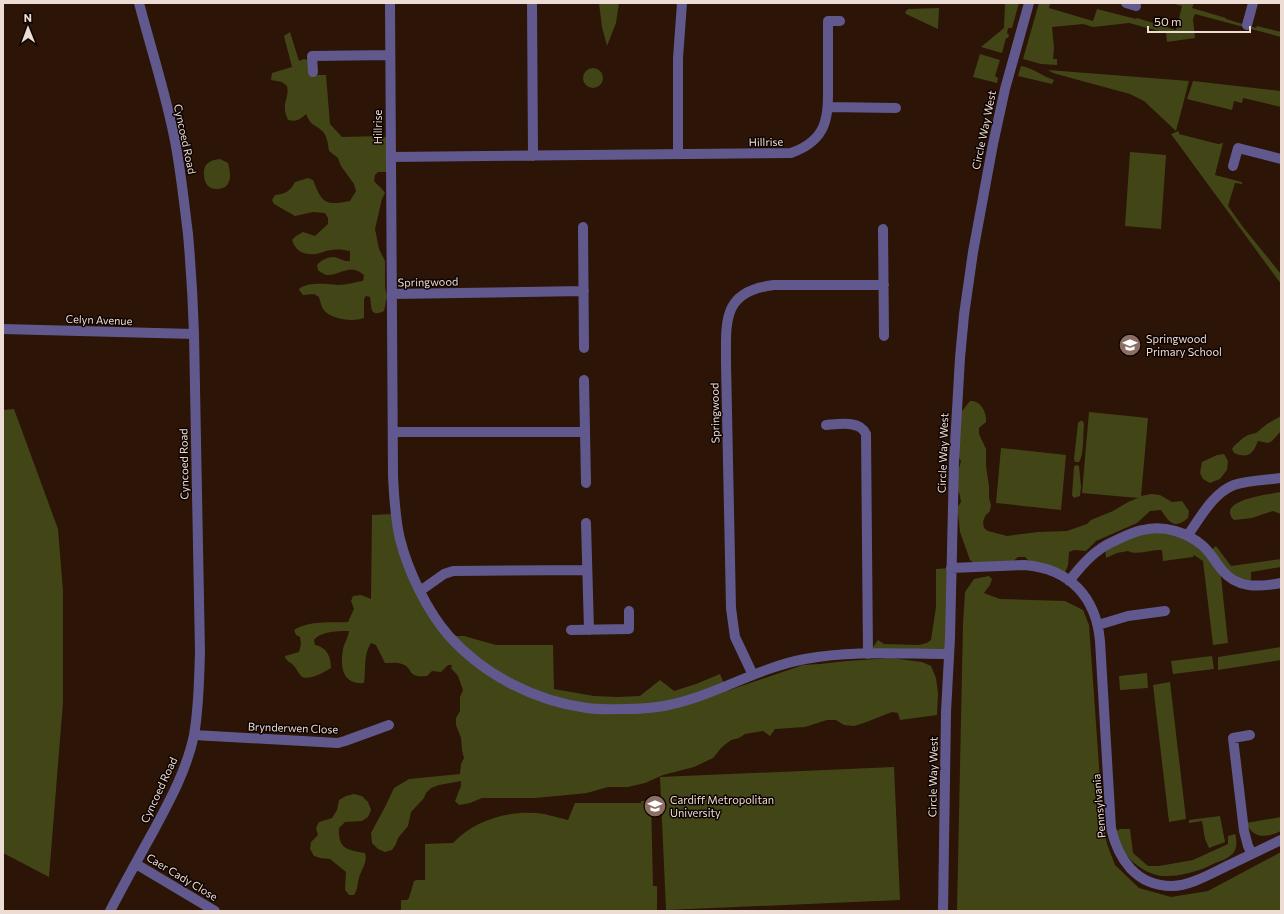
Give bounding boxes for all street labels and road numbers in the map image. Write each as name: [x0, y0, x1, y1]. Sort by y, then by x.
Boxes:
street label: Circle Way West: [969, 89, 998, 171]
street label: Cyncoed Road: [172, 103, 199, 175]
street label: Hillrise: [371, 109, 384, 144]
street label: Hillrise: [749, 135, 784, 148]
street label: Springwood: [398, 274, 458, 289]
street label: Celyn Avenue: [65, 312, 133, 327]
street label: Springwood: [707, 383, 722, 443]
street label: Circle Way West: [935, 412, 950, 493]
street label: Cyncoed Road: [176, 428, 191, 500]
street label: Brynderwen Close: [248, 719, 339, 736]
street label: Circle Way West: [925, 736, 940, 817]
street label: Cyncoed Road: [138, 755, 180, 825]
street label: Pennsylvania: [1089, 773, 1108, 839]
street label: Caer Cady Close: [144, 850, 220, 903]

